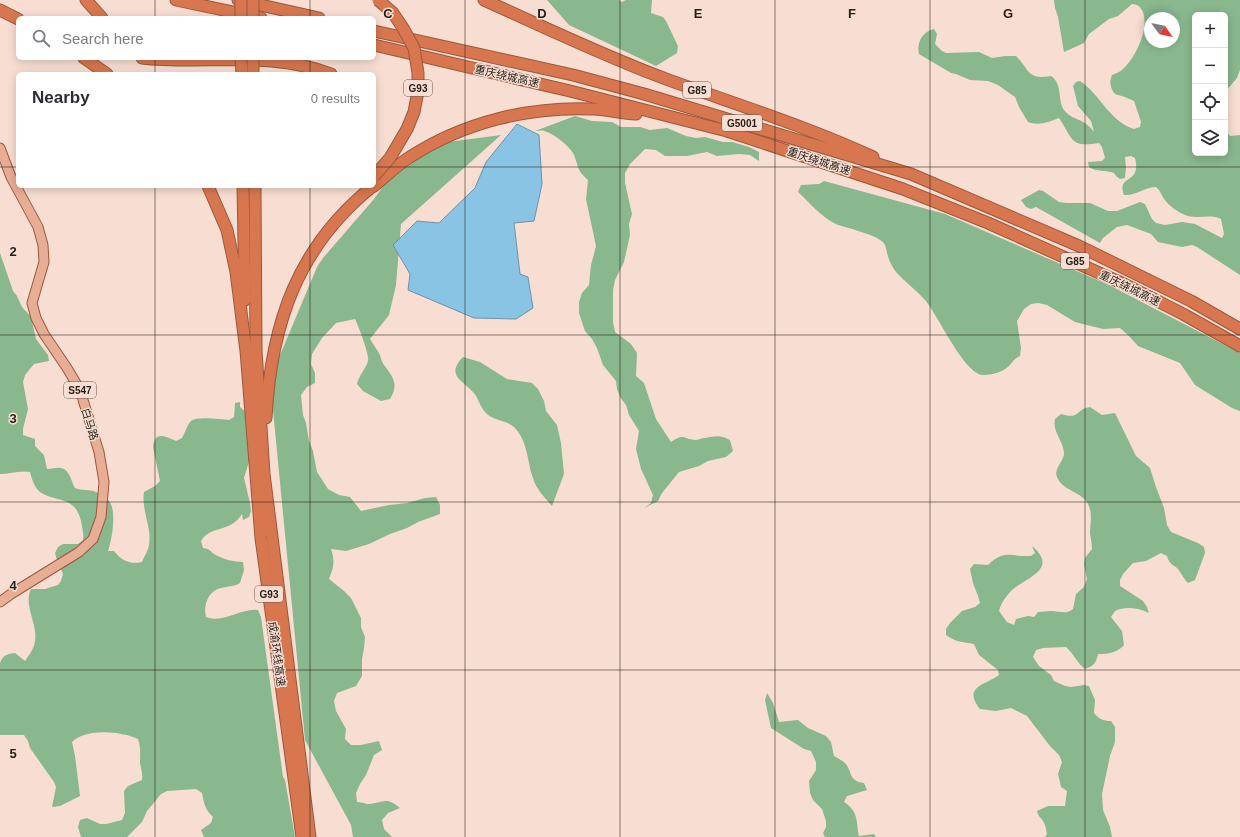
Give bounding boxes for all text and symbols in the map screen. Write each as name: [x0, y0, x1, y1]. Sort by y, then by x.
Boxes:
text: C: [383, 6, 393, 21]
text: D: [537, 6, 547, 21]
text: E: [694, 6, 703, 21]
text: F: [848, 6, 856, 21]
text: G: [1003, 6, 1013, 21]
north arrow: [1144, 12, 1180, 48]
map controls: [1192, 12, 1228, 156]
button: +: [1192, 12, 1228, 48]
search box: [16, 16, 376, 60]
icon: search: [30, 27, 52, 49]
text: Search here: [62, 30, 144, 47]
button: −: [1192, 48, 1228, 84]
street label: 重庆绕城高速: [473, 63, 541, 89]
road number: G93: [404, 80, 432, 96]
road number: G85: [683, 82, 711, 98]
button: locate: [1192, 84, 1228, 120]
text: Nearby: [32, 88, 90, 107]
text: 0 results: [311, 91, 360, 106]
road number: G5001: [722, 115, 762, 131]
button: layers: [1192, 120, 1228, 156]
street label: 重庆绕城高速: [786, 145, 852, 177]
text: 2: [9, 244, 17, 259]
road number: G85: [1061, 253, 1089, 269]
street label: 重庆绕城高速: [1098, 268, 1162, 308]
road number: S547: [64, 382, 96, 398]
street label: 白马路: [79, 406, 101, 442]
text: 3: [9, 411, 17, 426]
text: 4: [9, 578, 17, 593]
road number: G93: [255, 586, 283, 602]
street label: 成渝环线高速: [266, 620, 288, 688]
text: 5: [9, 746, 17, 761]

